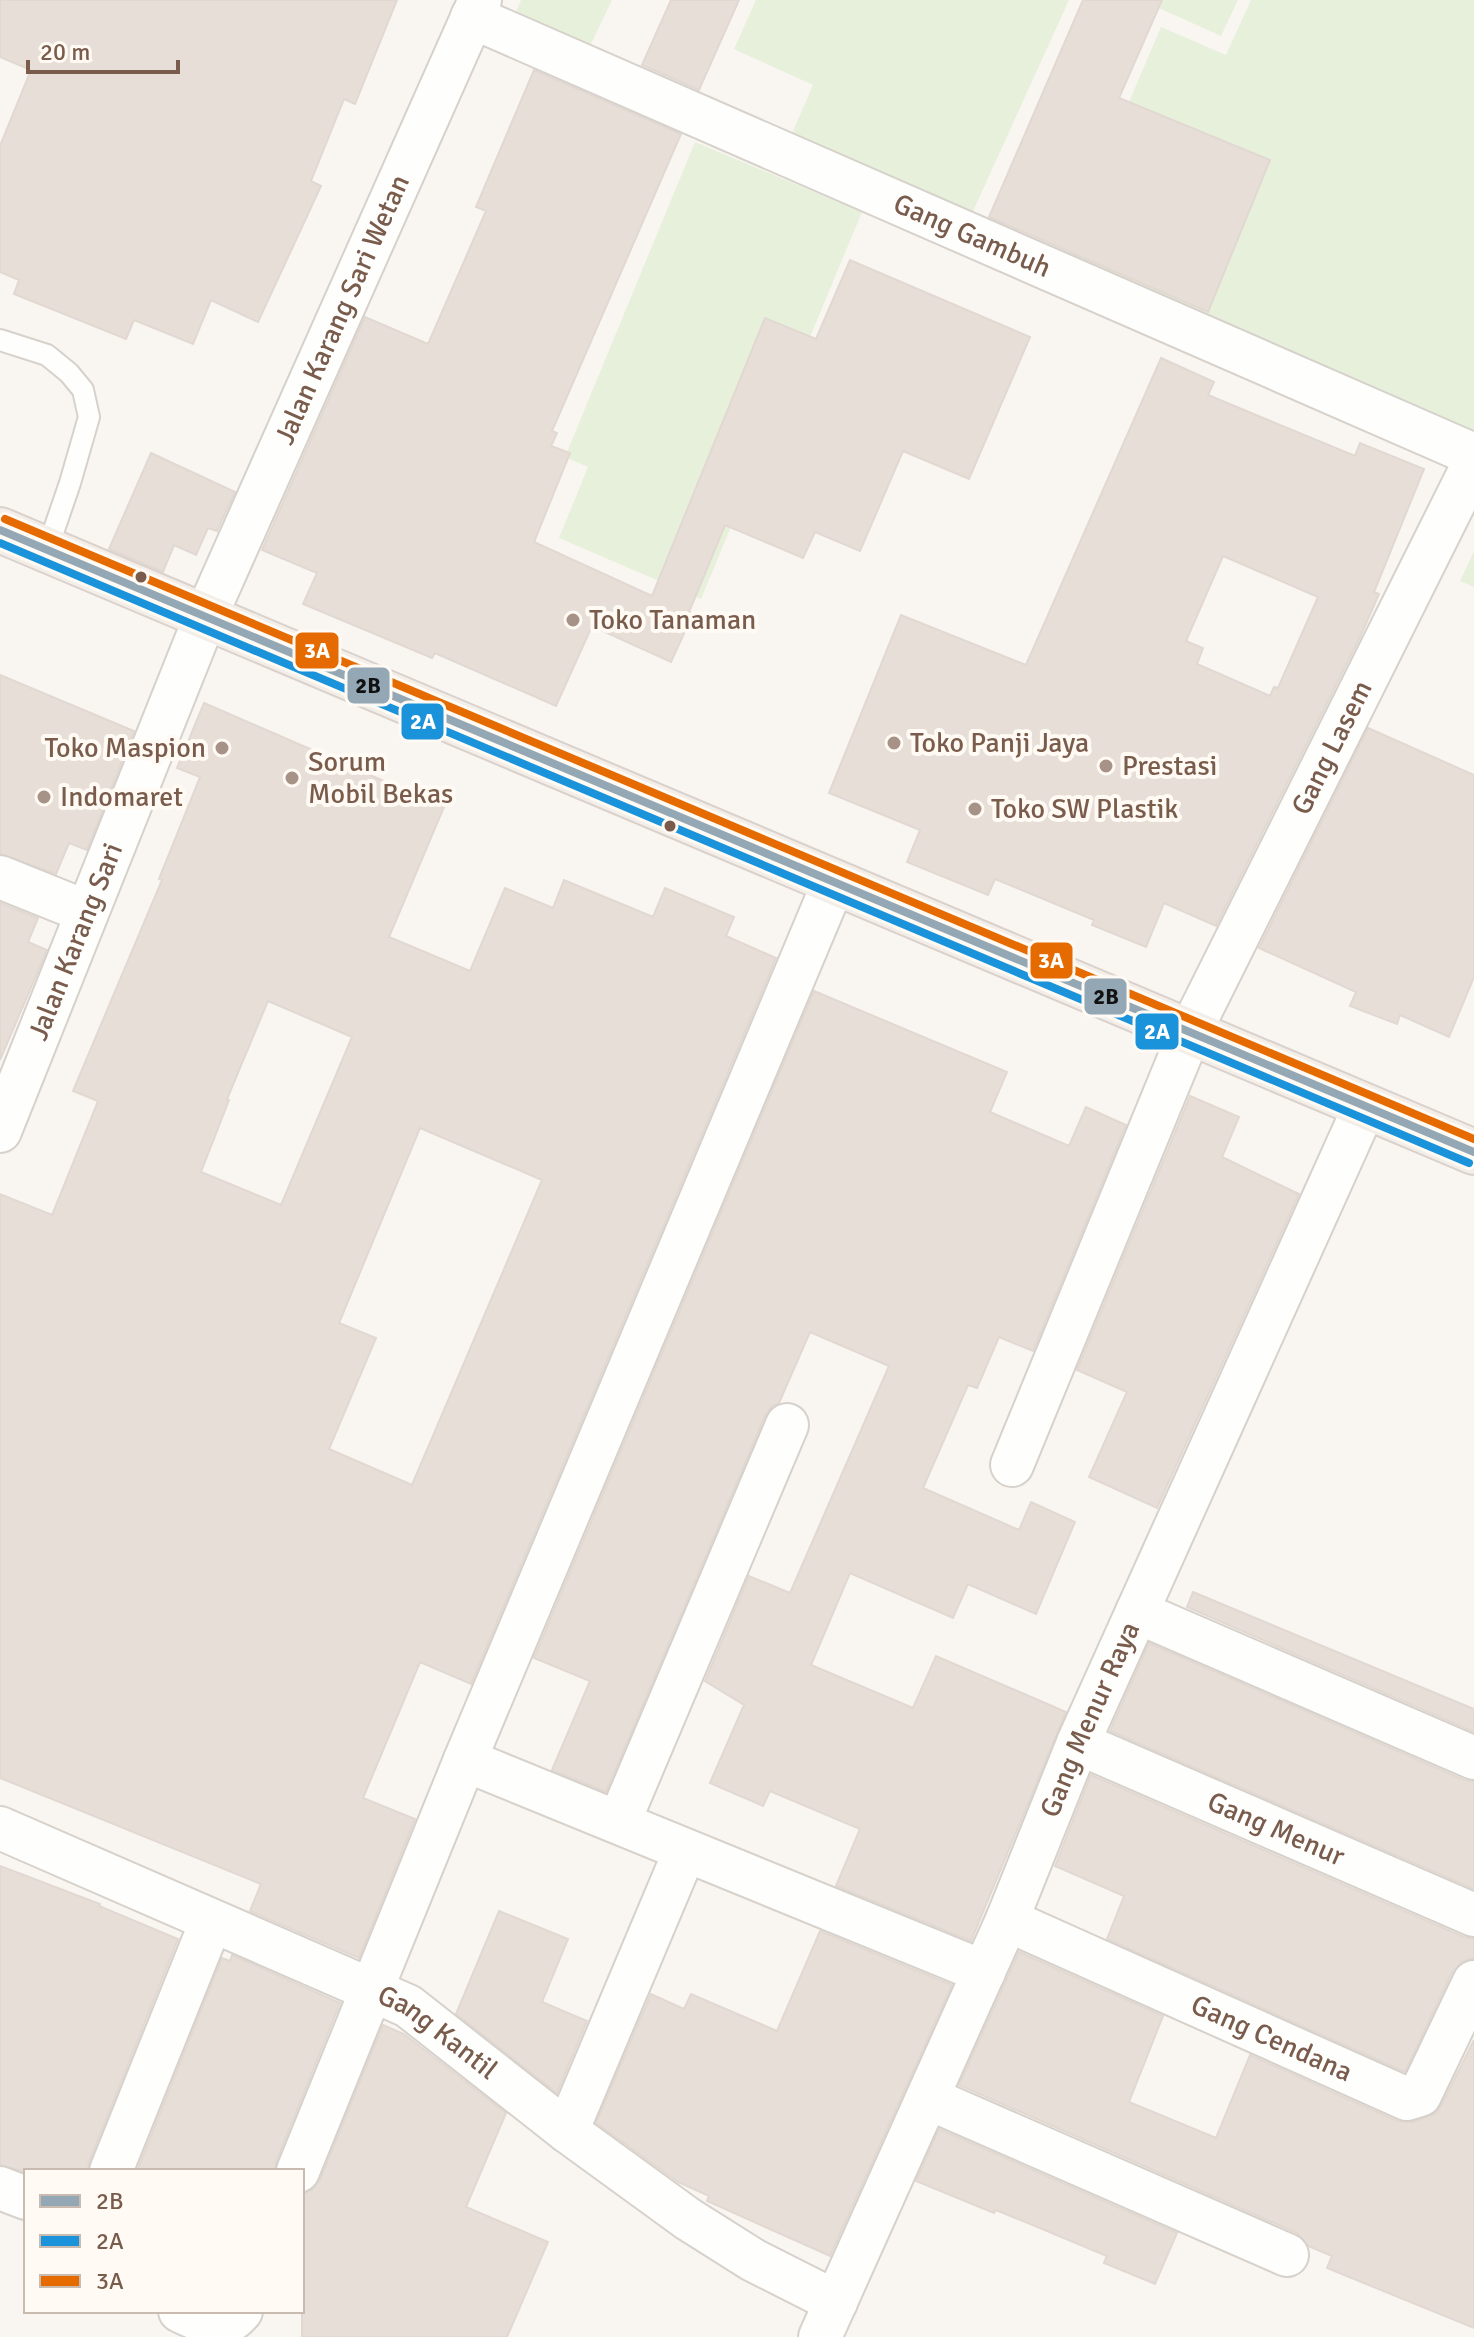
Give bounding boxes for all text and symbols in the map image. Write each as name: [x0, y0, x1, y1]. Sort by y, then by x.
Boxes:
scale bar: [28, 24, 178, 74]
text: 20 m: [40, 37, 90, 67]
street label: Jalan Karang Sari Wetan: [267, 169, 417, 450]
street label: Gang Gambuh: [888, 186, 1056, 285]
unlabelled marker: [133, 569, 149, 585]
place label: Toko Tanaman: [589, 603, 756, 637]
marker: Toko Tanaman: [564, 611, 582, 629]
line badge: 3A: [294, 631, 340, 670]
text: 3A: [304, 637, 330, 664]
line badge: 2B: [346, 666, 391, 705]
text: 2B: [355, 672, 381, 699]
street label: Gang Lasem: [1284, 675, 1380, 820]
line badge: 2A: [400, 702, 445, 741]
text: 2A: [410, 708, 436, 735]
place label: Toko Panji Jaya: [910, 726, 1089, 760]
place label: Toko Maspion: [44, 731, 206, 765]
marker: Toko Panji Jaya: [885, 734, 903, 752]
marker: Toko Maspion: [213, 739, 231, 757]
place label: Sorum Mobil Bekas: [308, 745, 453, 811]
place label: Prestasi: [1122, 749, 1217, 783]
marker: Prestasi: [1097, 757, 1115, 775]
marker: Sorum Mobil Bekas: [283, 769, 301, 787]
place label: Indomaret: [60, 780, 183, 814]
marker: Indomaret: [35, 788, 53, 806]
place label: Toko SW Plastik: [991, 792, 1178, 826]
marker: Toko SW Plastik: [966, 800, 984, 818]
unlabelled marker: [662, 818, 678, 834]
street label: Jalan Karang Sari: [21, 838, 130, 1045]
line badge: 3A: [1029, 941, 1074, 980]
text: 3A: [1038, 947, 1064, 974]
line badge: 2B: [1083, 977, 1128, 1016]
text: 2B: [1093, 983, 1119, 1010]
line badge: 2A: [1134, 1012, 1180, 1051]
text: 2A: [1144, 1018, 1170, 1045]
street label: Gang Menur Raya: [1033, 1616, 1147, 1822]
street label: Gang Menur: [1202, 1784, 1350, 1874]
street label: Gang Kantil: [372, 1978, 504, 2087]
street label: Gang Cendana: [1186, 1988, 1358, 2089]
legend: [24, 2169, 304, 2313]
text: 2B: [96, 2186, 123, 2216]
text: 2A: [96, 2226, 124, 2256]
text: 3A: [96, 2266, 124, 2296]

